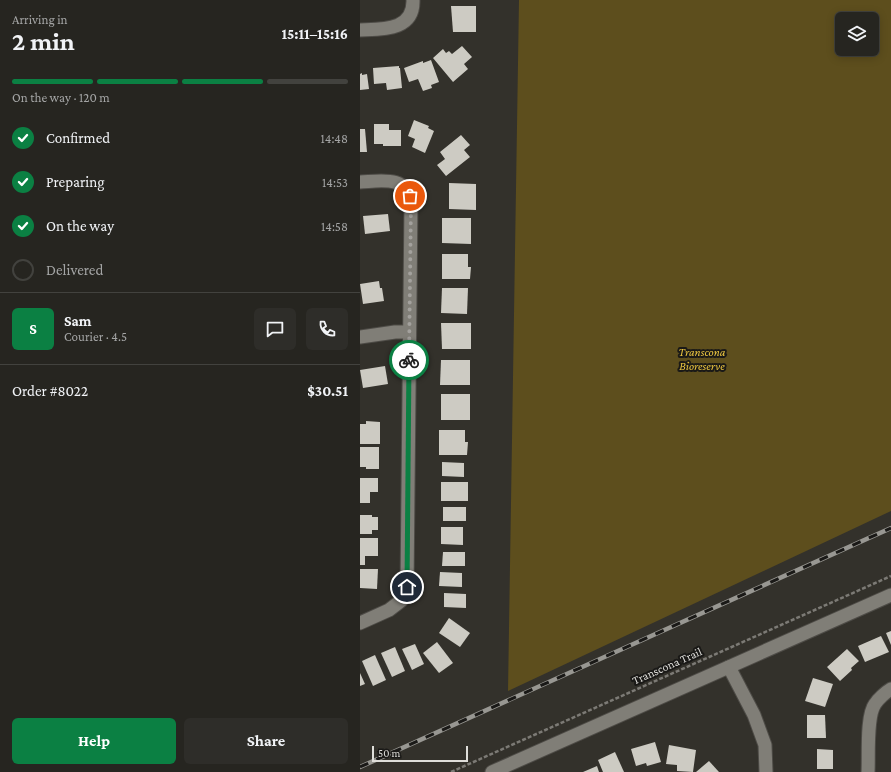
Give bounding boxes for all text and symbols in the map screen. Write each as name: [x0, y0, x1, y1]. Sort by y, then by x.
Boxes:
text: Arriving in: [12, 12, 68, 27]
map controls: [835, 12, 879, 56]
button: layers: [835, 12, 879, 56]
text: 15:11–15:16: [281, 26, 348, 42]
text: 2 min: [12, 27, 75, 56]
text: On the way · 120 m: [12, 90, 110, 105]
icon: check: [12, 127, 34, 149]
text: Confirmed: [46, 130, 110, 146]
text: 14:48: [320, 131, 348, 146]
icon: check: [12, 171, 34, 193]
text: Preparing: [46, 174, 105, 190]
text: 14:53: [322, 175, 348, 190]
pin: [393, 179, 427, 213]
icon: bag: [399, 185, 421, 207]
icon: check: [12, 215, 34, 237]
text: On the way: [46, 218, 114, 234]
text: 14:58: [321, 219, 348, 234]
text: Delivered: [46, 262, 103, 278]
button: chat: [254, 308, 296, 350]
button: phone: [306, 308, 348, 350]
text: Sam: [64, 313, 92, 329]
text: S: [29, 321, 37, 337]
text: Courier · 4.5: [64, 329, 127, 344]
courier: [389, 340, 429, 380]
park label: Transcona Bioreserve: [679, 345, 726, 373]
icon: bike: [398, 349, 420, 371]
text: Order #8022: [12, 383, 88, 399]
text: $30.51: [307, 383, 348, 399]
pin: [390, 570, 424, 604]
icon: home: [396, 576, 418, 598]
street label: Transcona Trail: [630, 644, 704, 688]
button: Help: [12, 718, 176, 764]
button: Share: [184, 718, 348, 764]
scale bar: [372, 744, 468, 763]
text: 50 m: [378, 747, 400, 759]

